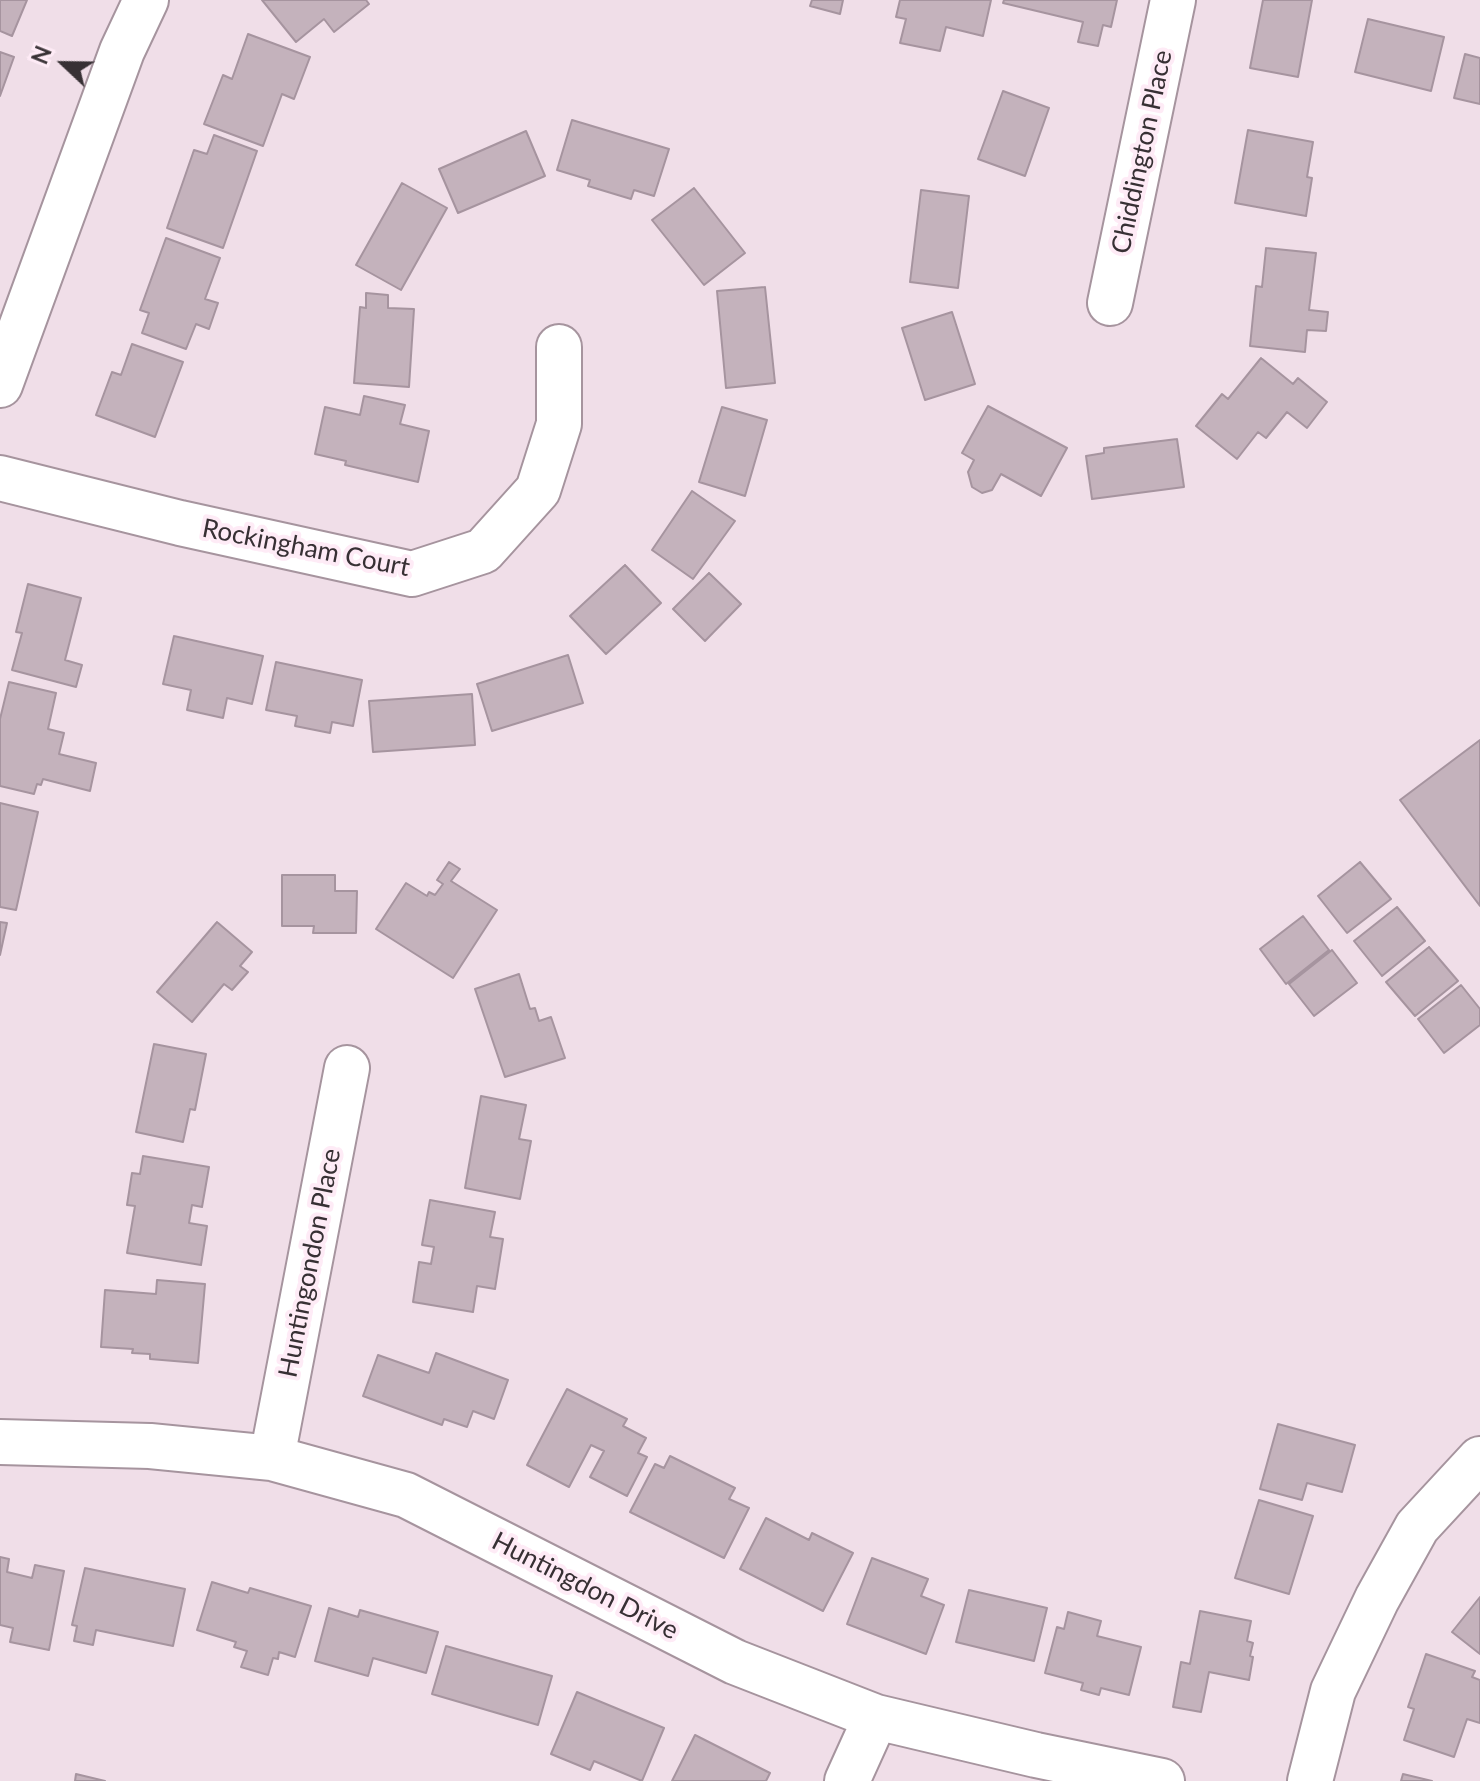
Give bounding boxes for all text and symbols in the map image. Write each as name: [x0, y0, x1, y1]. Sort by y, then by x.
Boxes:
north arrow: [24, 24, 104, 104]
text: N: [26, 42, 57, 68]
street label: Chiddington Place: [1105, 47, 1179, 257]
street label: Rockingham Court: [200, 513, 412, 583]
street label: Huntingondon Place: [273, 1146, 347, 1380]
street label: Huntingdon Drive: [487, 1526, 683, 1646]

